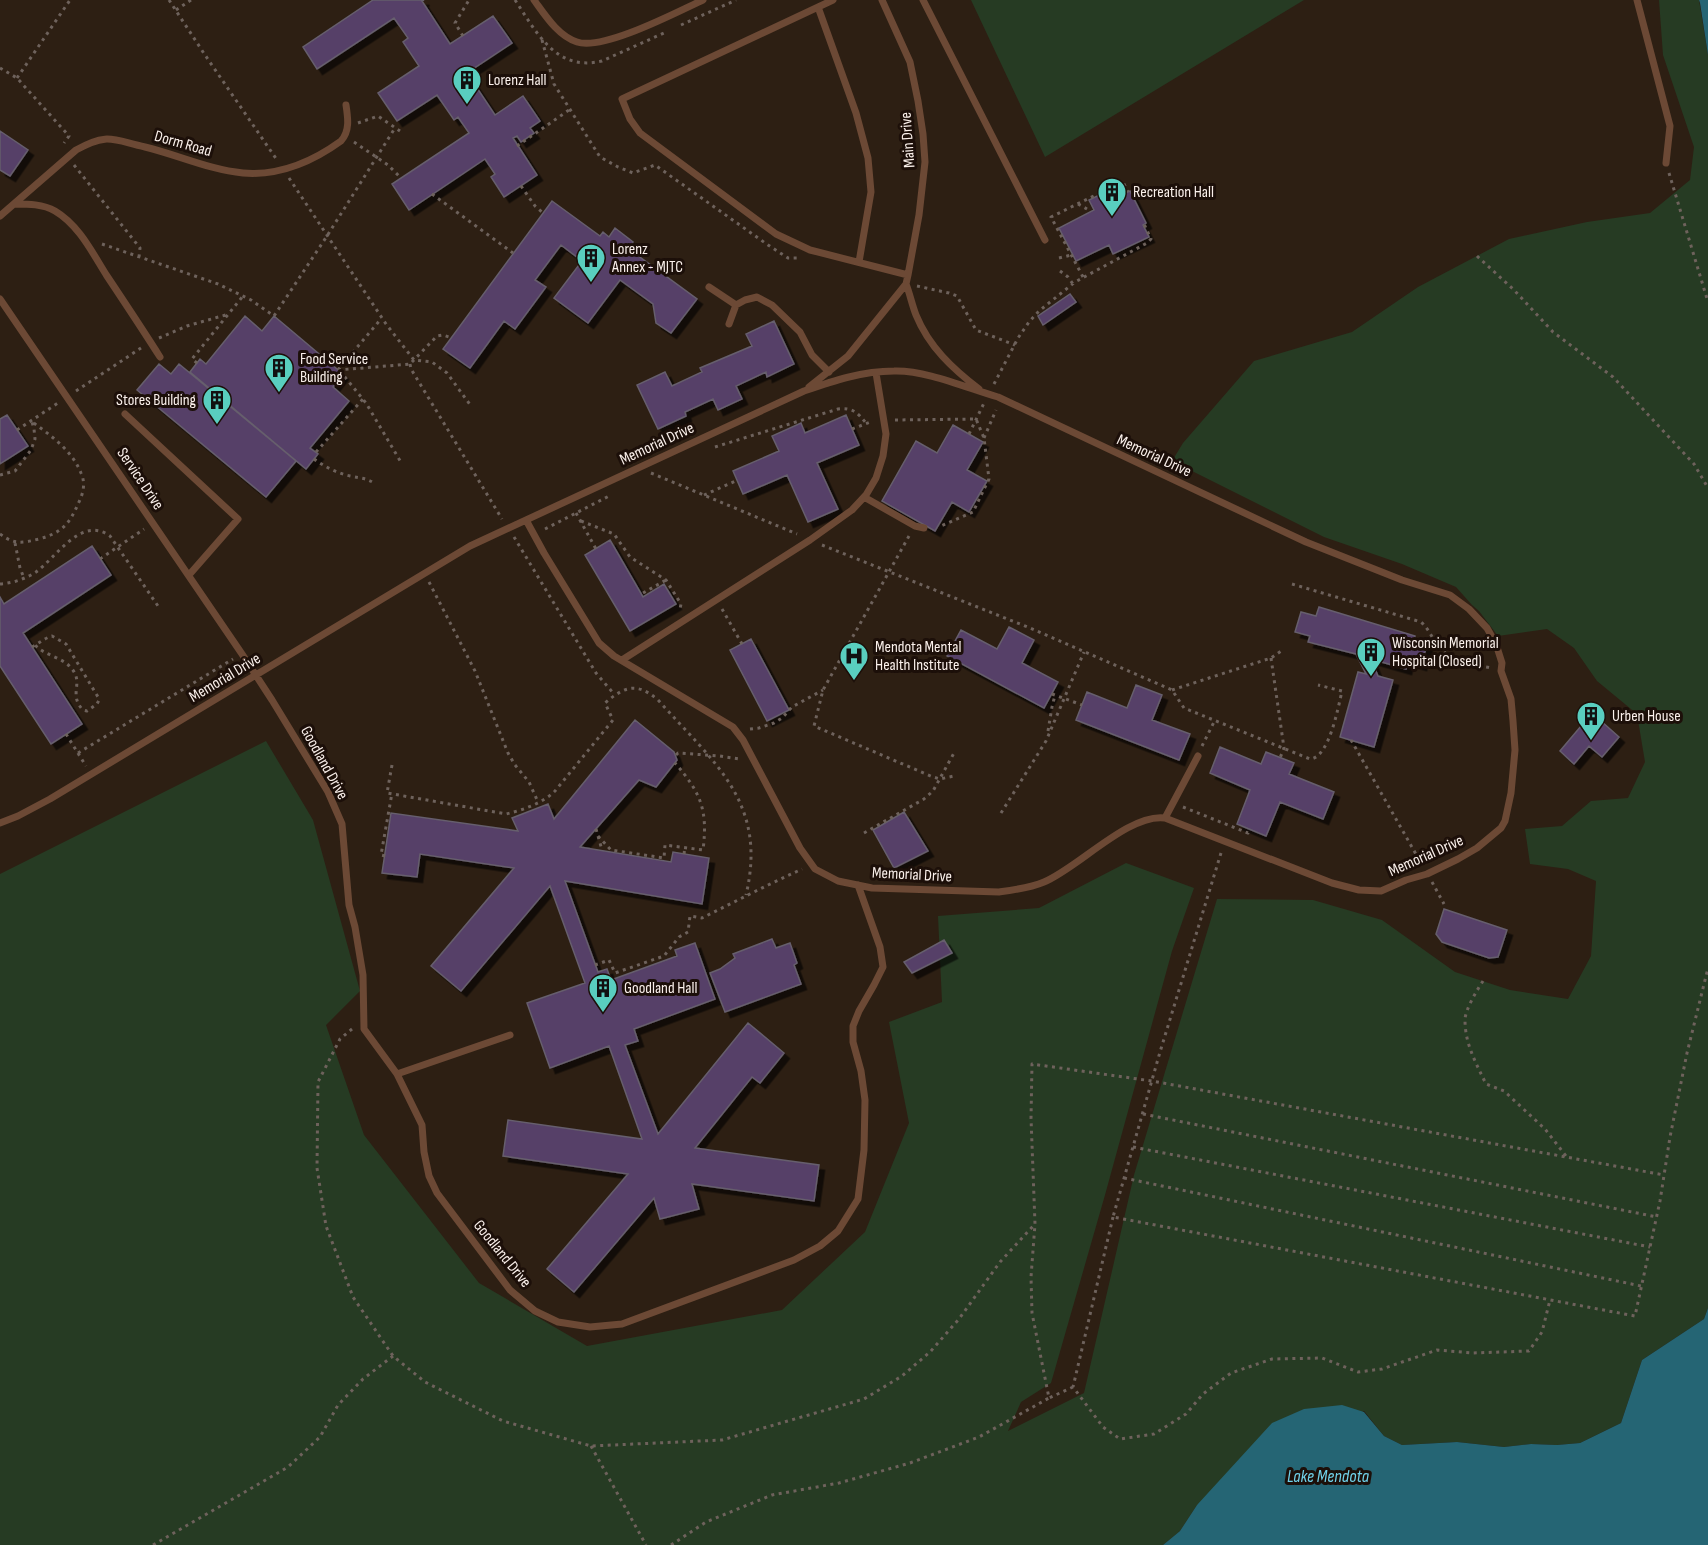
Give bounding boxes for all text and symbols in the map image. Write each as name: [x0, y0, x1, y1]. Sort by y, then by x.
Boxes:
building icon: Lorenz Hall: [451, 64, 483, 106]
place label: Lorenz Hall: [488, 71, 547, 90]
street label: Main Drive: [897, 111, 919, 169]
street label: Dorm Road: [152, 127, 214, 161]
building icon: Recreation Hall: [1096, 176, 1128, 218]
place label: Recreation Hall: [1133, 183, 1214, 202]
place label: Lorenz Annex - MJTC: [611, 240, 683, 277]
building icon: Lorenz Annex - MJTC: [575, 242, 607, 284]
place label: Food Service Building: [300, 350, 368, 387]
building icon: Food Service Building: [263, 352, 295, 394]
building icon: Stores Building: [201, 384, 233, 426]
place label: Stores Building: [116, 391, 196, 410]
street label: Memorial Drive: [617, 418, 697, 470]
street label: Memorial Drive: [1114, 430, 1194, 482]
street label: Service Drive: [112, 444, 168, 514]
place label: Wisconsin Memorial Hospital (Closed): [1392, 634, 1499, 671]
building icon: Wisconsin Memorial Hospital (Closed): [1355, 636, 1387, 678]
place label: Mendota Mental Health Institute: [875, 638, 961, 675]
hospital icon: Mendota Mental Health Institute: [838, 640, 870, 682]
street label: Memorial Drive: [186, 649, 264, 707]
building icon: Urben House: [1575, 700, 1607, 742]
place label: Urben House: [1612, 707, 1681, 726]
street label: Goodland Drive: [296, 723, 352, 803]
street label: Memorial Drive: [1386, 831, 1466, 881]
street label: Memorial Drive: [872, 863, 952, 887]
building icon: Goodland Hall: [587, 972, 619, 1014]
place label: Goodland Hall: [624, 979, 697, 998]
street label: Goodland Drive: [469, 1217, 535, 1291]
water label: Lake Mendota: [1287, 1466, 1370, 1487]

